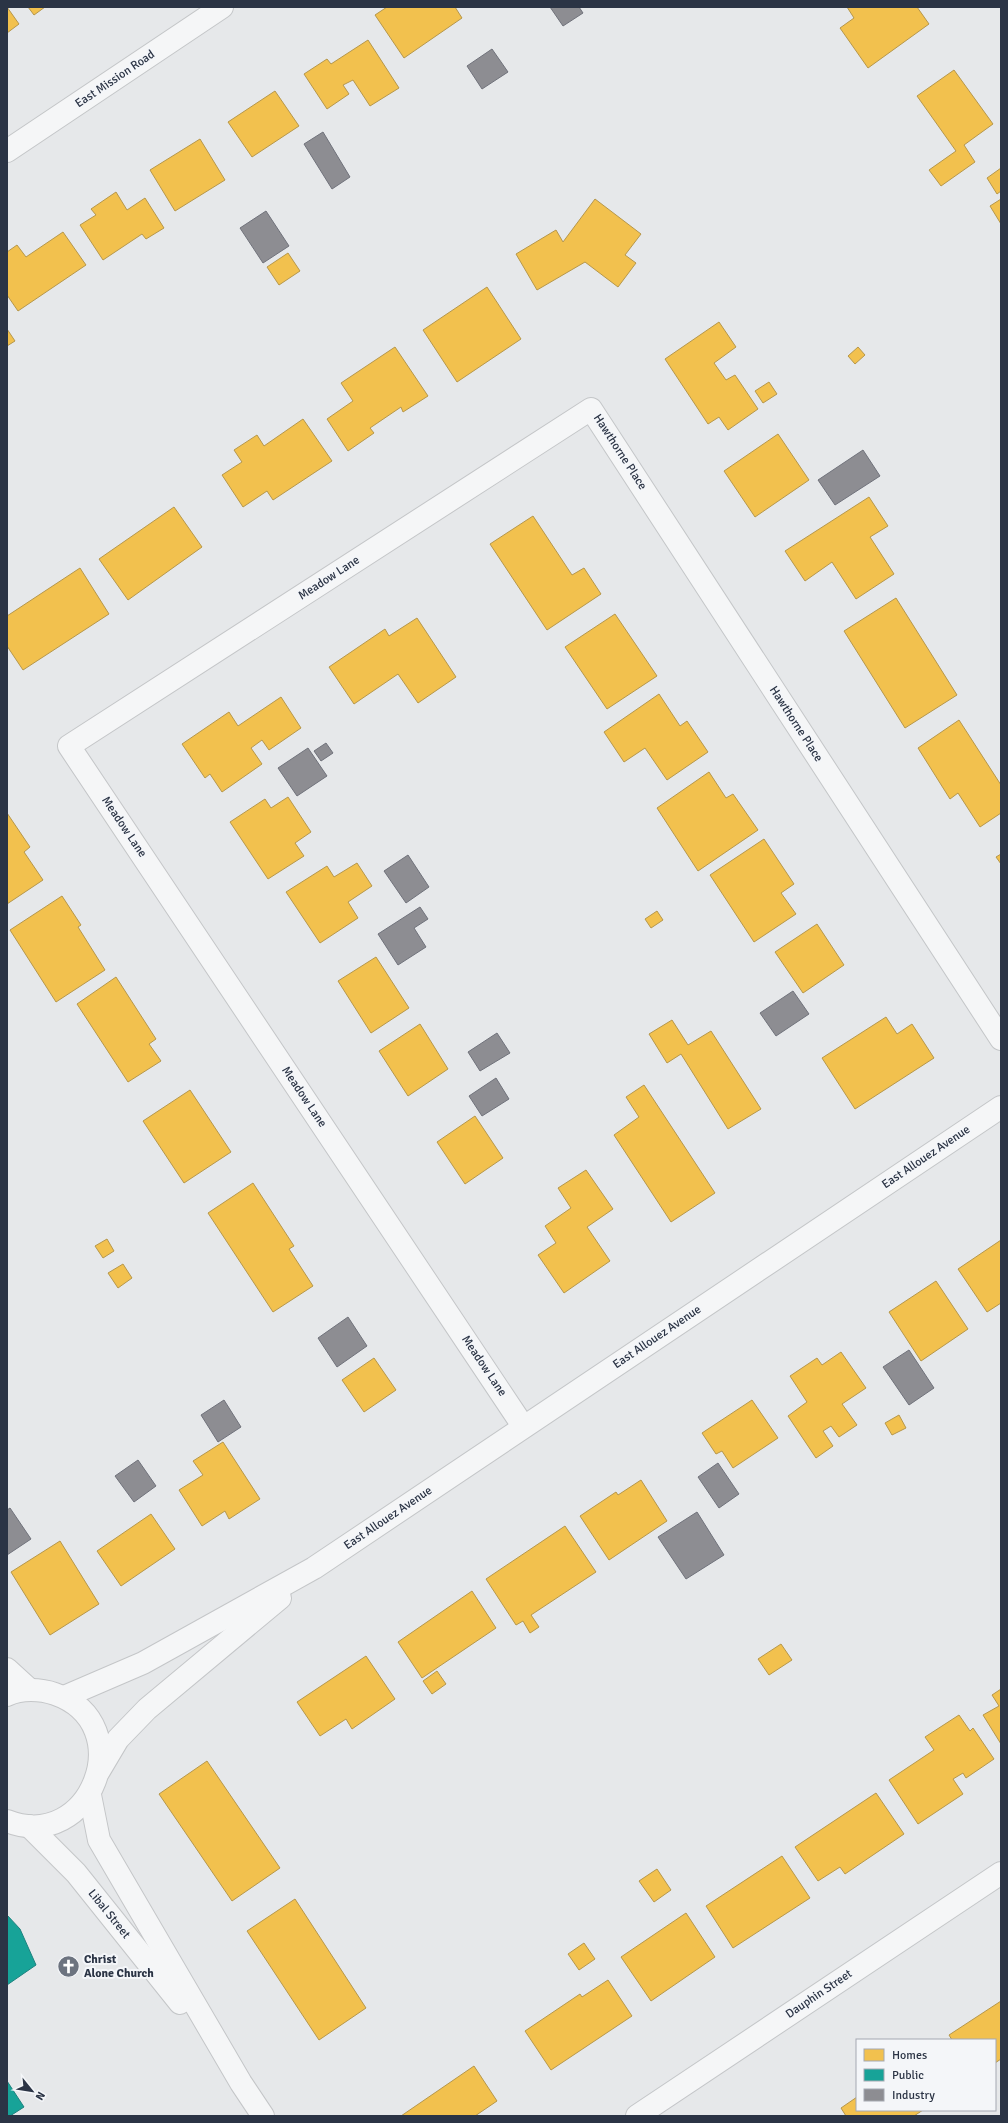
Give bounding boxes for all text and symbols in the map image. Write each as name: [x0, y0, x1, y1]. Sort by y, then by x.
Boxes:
street label: East Mission Road: [72, 47, 158, 111]
street label: Hawthorne Place: [590, 411, 650, 493]
street label: Meadow Lane: [295, 553, 363, 603]
street label: Hawthorne Place: [766, 683, 826, 765]
street label: Meadow Lane: [98, 794, 150, 860]
street label: Meadow Lane: [278, 1064, 330, 1130]
street label: East Allouez Avenue: [879, 1122, 973, 1192]
street label: East Allouez Avenue: [610, 1302, 704, 1372]
street label: Meadow Lane: [458, 1333, 510, 1399]
street label: East Allouez Avenue: [341, 1483, 435, 1553]
street label: Libal Street: [85, 1886, 133, 1942]
place label: Christ Alone Church: [84, 1952, 154, 1981]
church icon: Christ Alone Church: [56, 1953, 82, 1979]
street label: Dauphin Street: [783, 1966, 855, 2022]
legend: [856, 2039, 996, 2111]
text: Homes: [892, 2048, 927, 2063]
text: Public: [892, 2068, 924, 2083]
north arrow: [12, 2071, 52, 2111]
text: Industry: [892, 2088, 935, 2103]
text: N: [33, 2089, 48, 2102]

